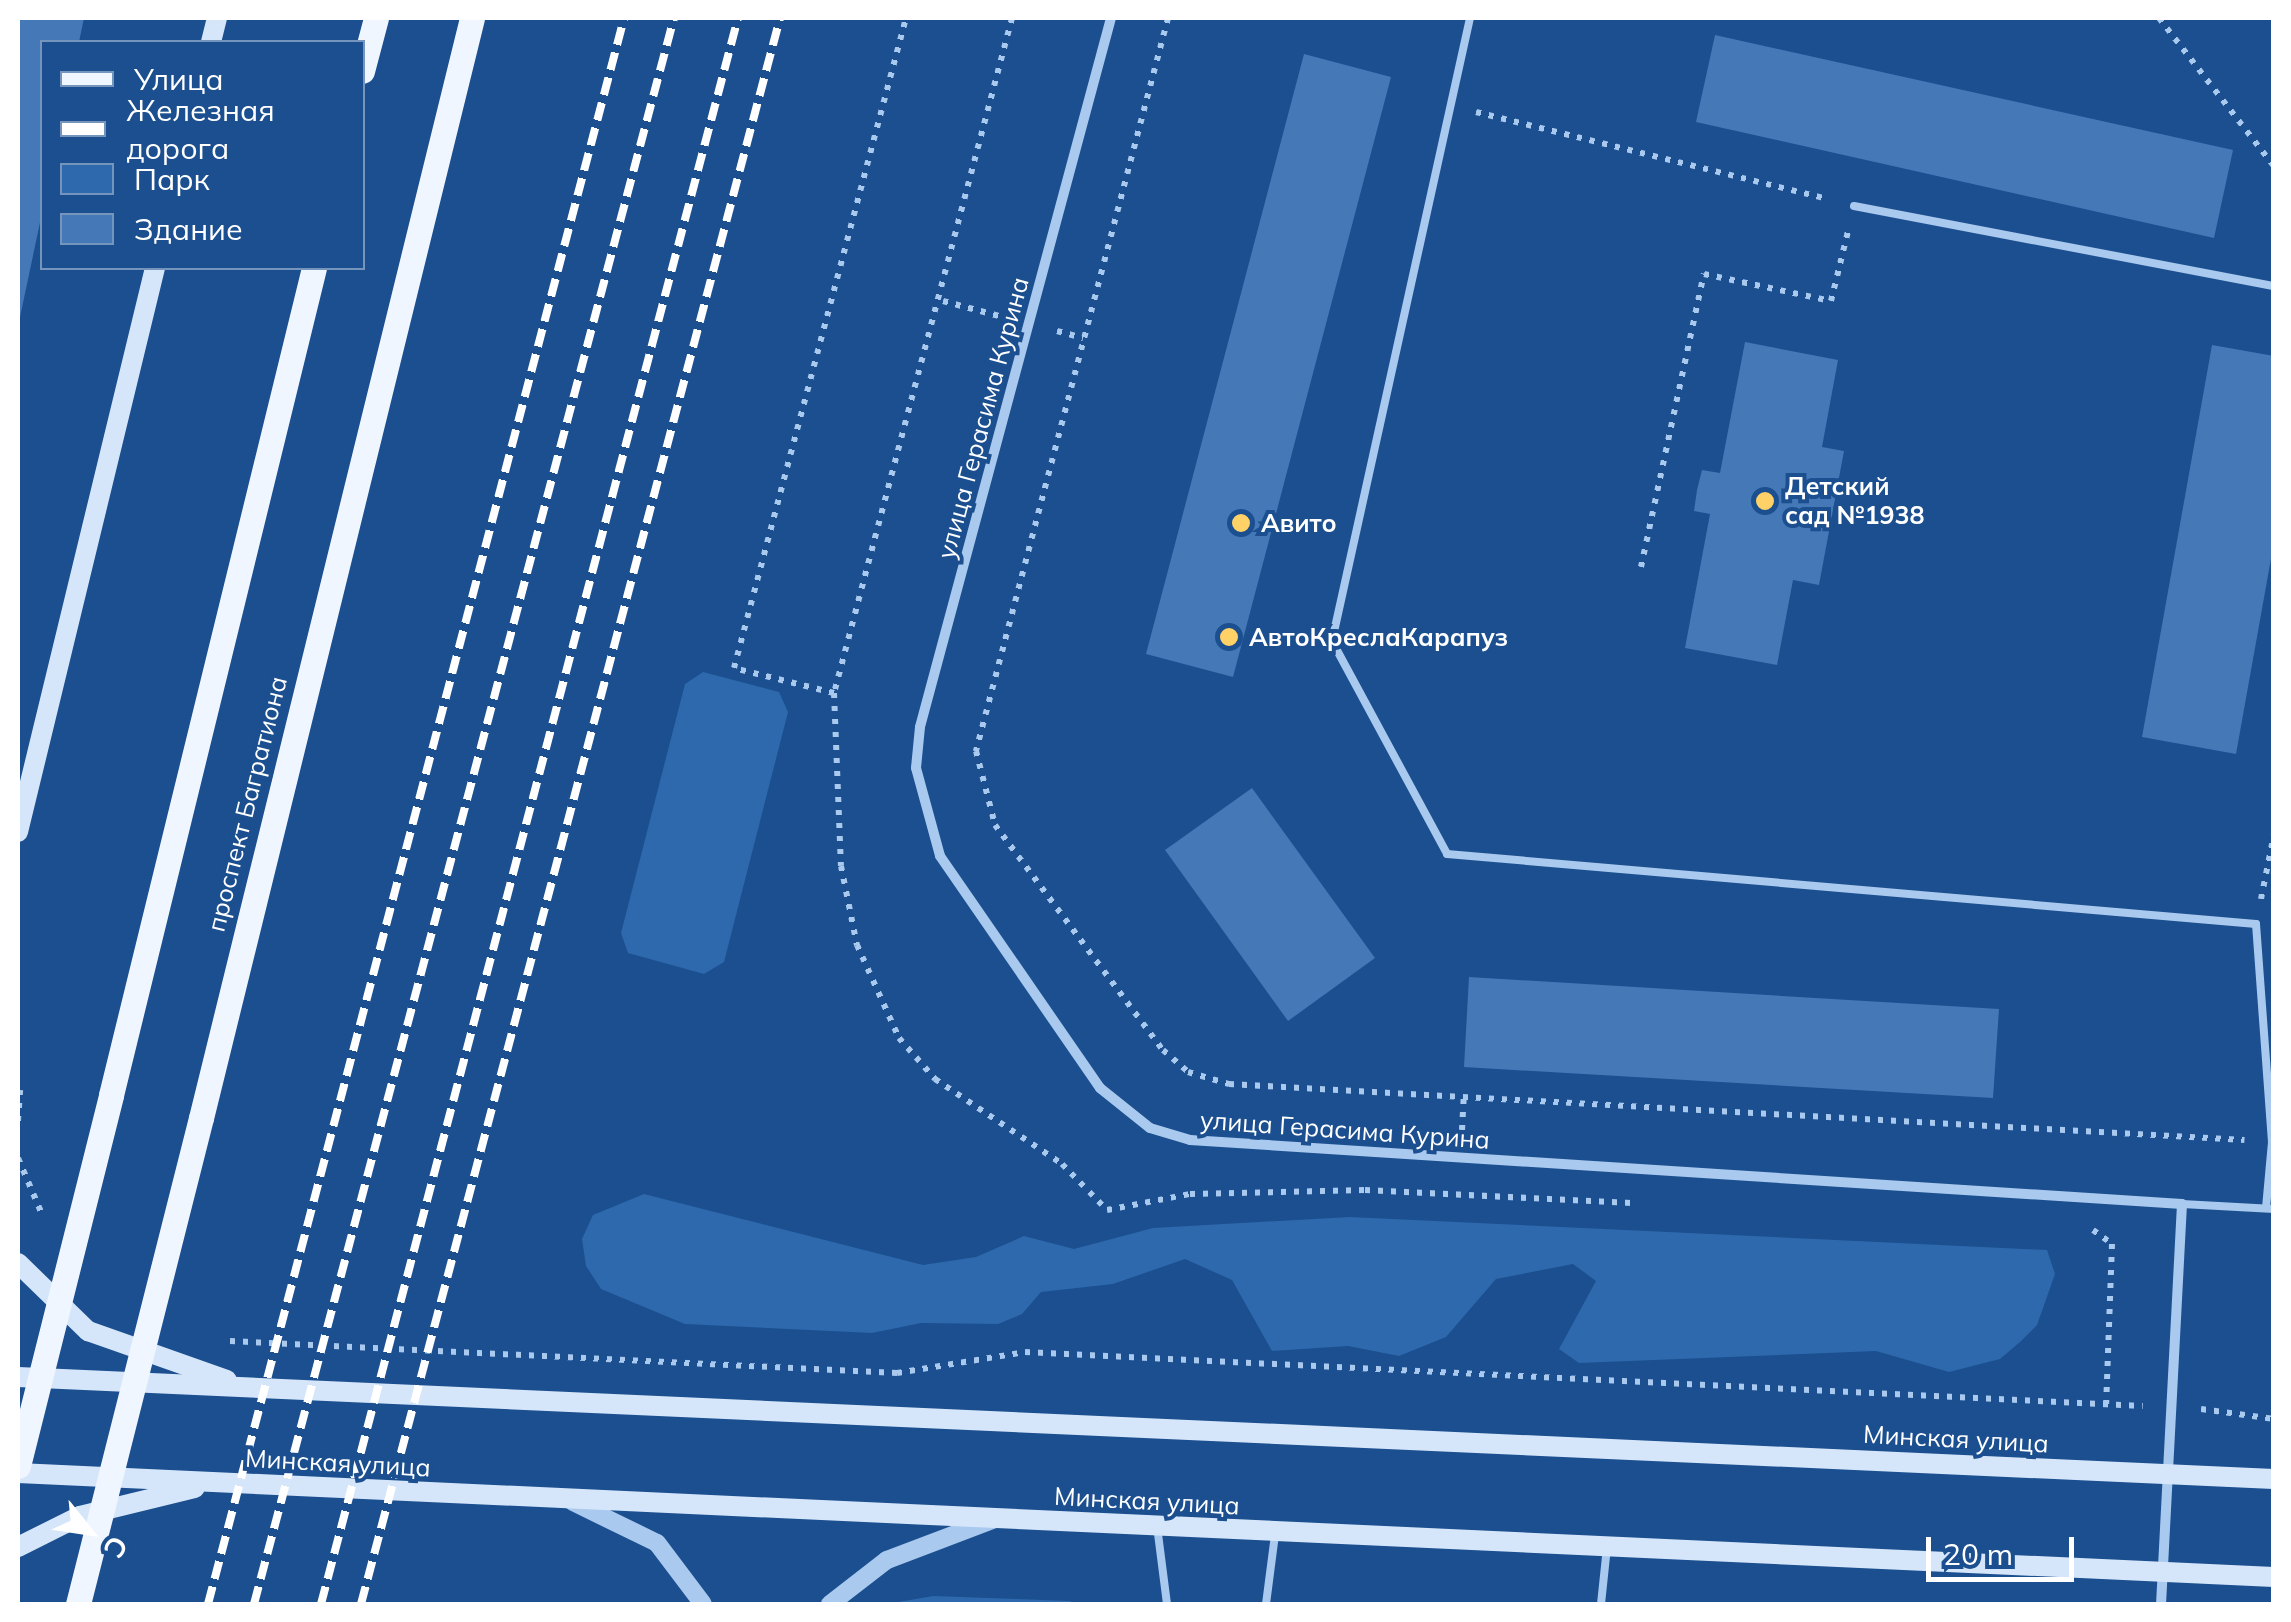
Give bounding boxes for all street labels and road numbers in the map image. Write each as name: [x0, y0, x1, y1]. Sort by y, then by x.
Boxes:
street label: улица Герасима Курина: [931, 274, 1035, 562]
street label: проспект Багратиона: [201, 673, 293, 935]
street label: улица Герасима Курина: [1199, 1105, 1491, 1155]
street label: Минская улица: [1862, 1419, 2050, 1459]
street label: Минская улица: [244, 1443, 432, 1483]
street label: Минская улица: [1053, 1481, 1241, 1521]

